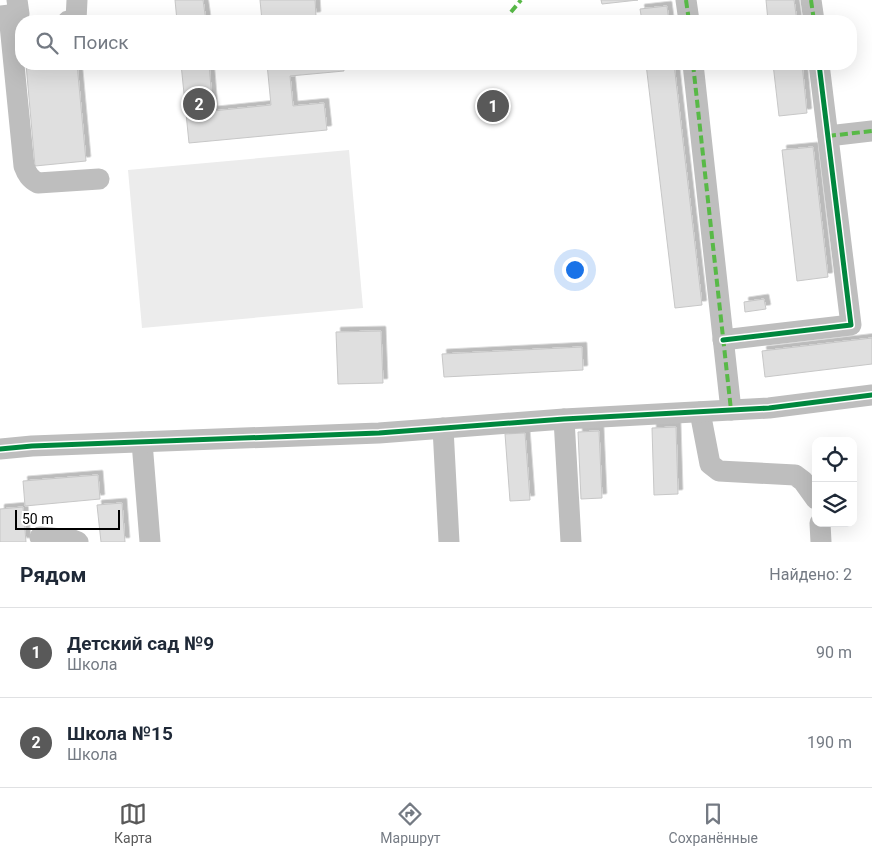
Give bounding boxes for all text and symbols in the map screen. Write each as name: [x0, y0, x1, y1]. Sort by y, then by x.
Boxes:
search box: [15, 15, 857, 70]
icon: search: [33, 29, 61, 57]
text: Поиск: [73, 31, 129, 54]
pin: 2: [183, 85, 215, 123]
pin: 1: [477, 87, 509, 125]
your location: [562, 257, 588, 283]
map controls: [812, 437, 857, 527]
button: locate: [812, 437, 857, 482]
button: layers: [812, 482, 857, 527]
scale bar: [15, 507, 120, 530]
text: 50 m: [22, 511, 54, 527]
text: Рядом: [20, 563, 86, 587]
text: Найдено: 2: [769, 565, 852, 584]
text: Детский сад №9: [67, 632, 214, 655]
text: 1: [31, 643, 41, 662]
text: 90 m: [816, 643, 852, 662]
text: Школа: [67, 655, 118, 674]
text: Школа №15: [67, 722, 173, 745]
text: 2: [31, 733, 41, 752]
text: 190 m: [807, 733, 852, 752]
text: Школа: [67, 745, 118, 764]
tab: Карта: [114, 800, 152, 846]
tab: Маршрут: [380, 800, 441, 846]
tab: Сохранённые: [669, 800, 758, 846]

